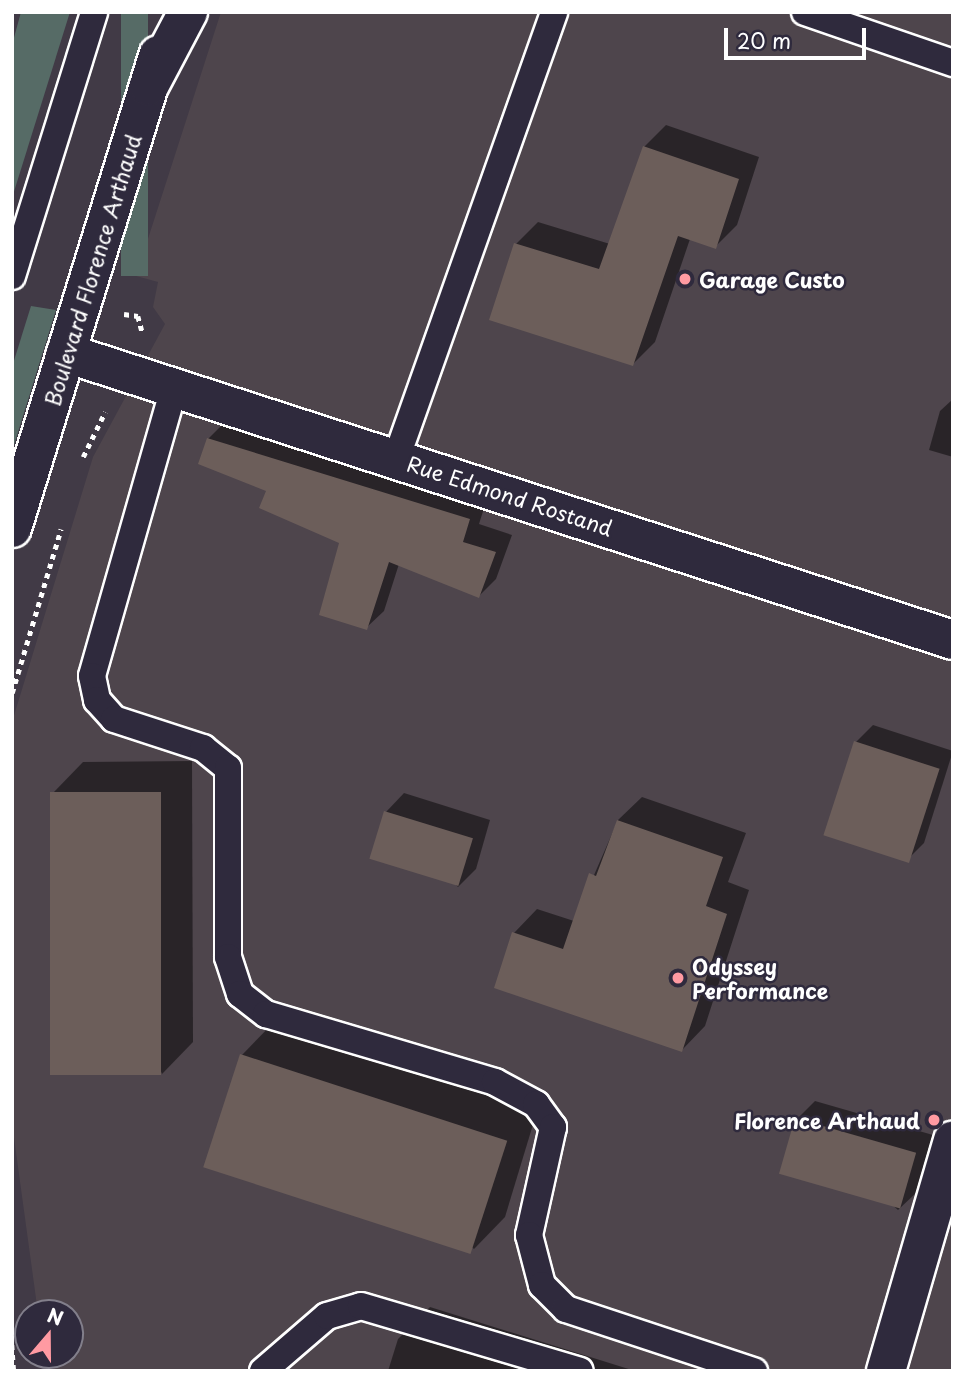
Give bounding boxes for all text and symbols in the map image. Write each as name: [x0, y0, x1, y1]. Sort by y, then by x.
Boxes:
scale bar: [727, 14, 869, 58]
text: 20 m: [737, 24, 791, 56]
street label: Boulevard Florence Arthaud: [38, 130, 146, 410]
place label: Garage Custo: [699, 266, 846, 292]
marker: Garage Custo: [677, 271, 693, 287]
street label: Rue Edmond Rostand: [404, 450, 616, 540]
place label: Odyssey Performance: [692, 953, 828, 1003]
marker: Odyssey Performance: [670, 970, 686, 986]
place label: Florence Arthaud: [733, 1107, 920, 1133]
marker: Florence Arthaud: [926, 1112, 942, 1128]
north arrow: [14, 1299, 84, 1369]
text: N: [44, 1300, 67, 1332]

